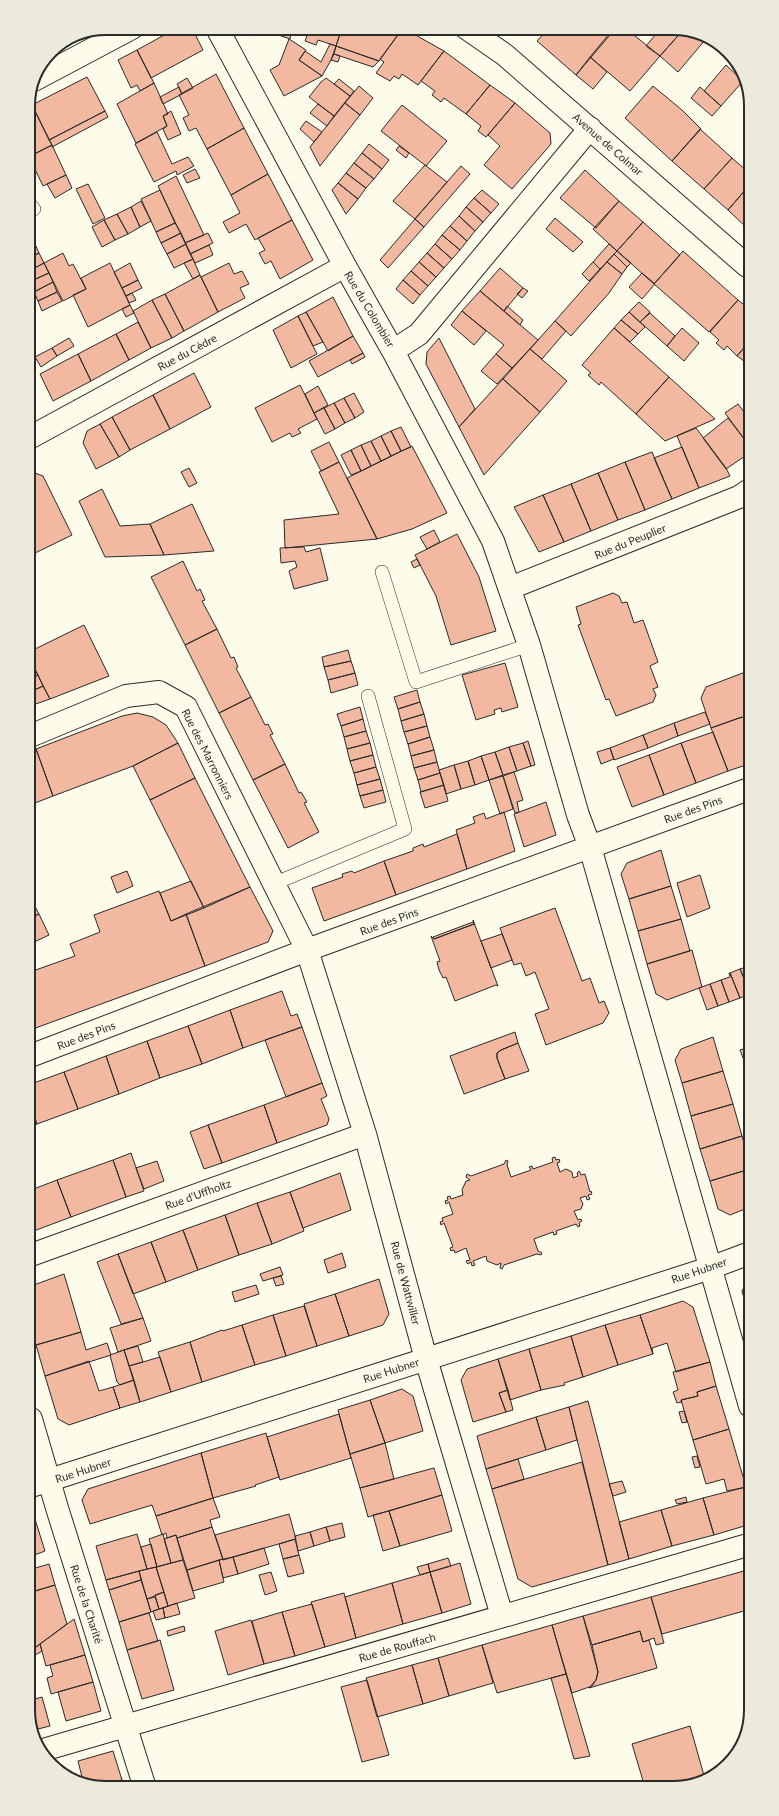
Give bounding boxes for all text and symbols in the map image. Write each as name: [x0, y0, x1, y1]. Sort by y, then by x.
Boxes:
street label: Avenue de Colmar: [570, 110, 646, 178]
street label: Rue du Colombier: [342, 269, 398, 349]
street label: Rue du Cèdre: [155, 331, 219, 373]
street label: Rue du Peuplier: [592, 521, 668, 561]
street label: Rue des Marronniers: [180, 707, 237, 802]
street label: Rue des Pins: [662, 792, 724, 826]
street label: Rue des Pins: [358, 904, 420, 938]
street label: Rue des Pins: [55, 1018, 117, 1052]
street label: Rue d'Uffholtz: [163, 1176, 233, 1212]
street label: Rue de Wattwiller: [389, 1240, 423, 1326]
street label: Rue Hubner: [669, 1254, 729, 1286]
street label: Rue Hubner: [361, 1355, 421, 1385]
street label: Rue Hubner: [53, 1455, 113, 1485]
street label: Rue de la Charité: [68, 1563, 106, 1645]
street label: Rue de Rouffach: [357, 1630, 437, 1664]

